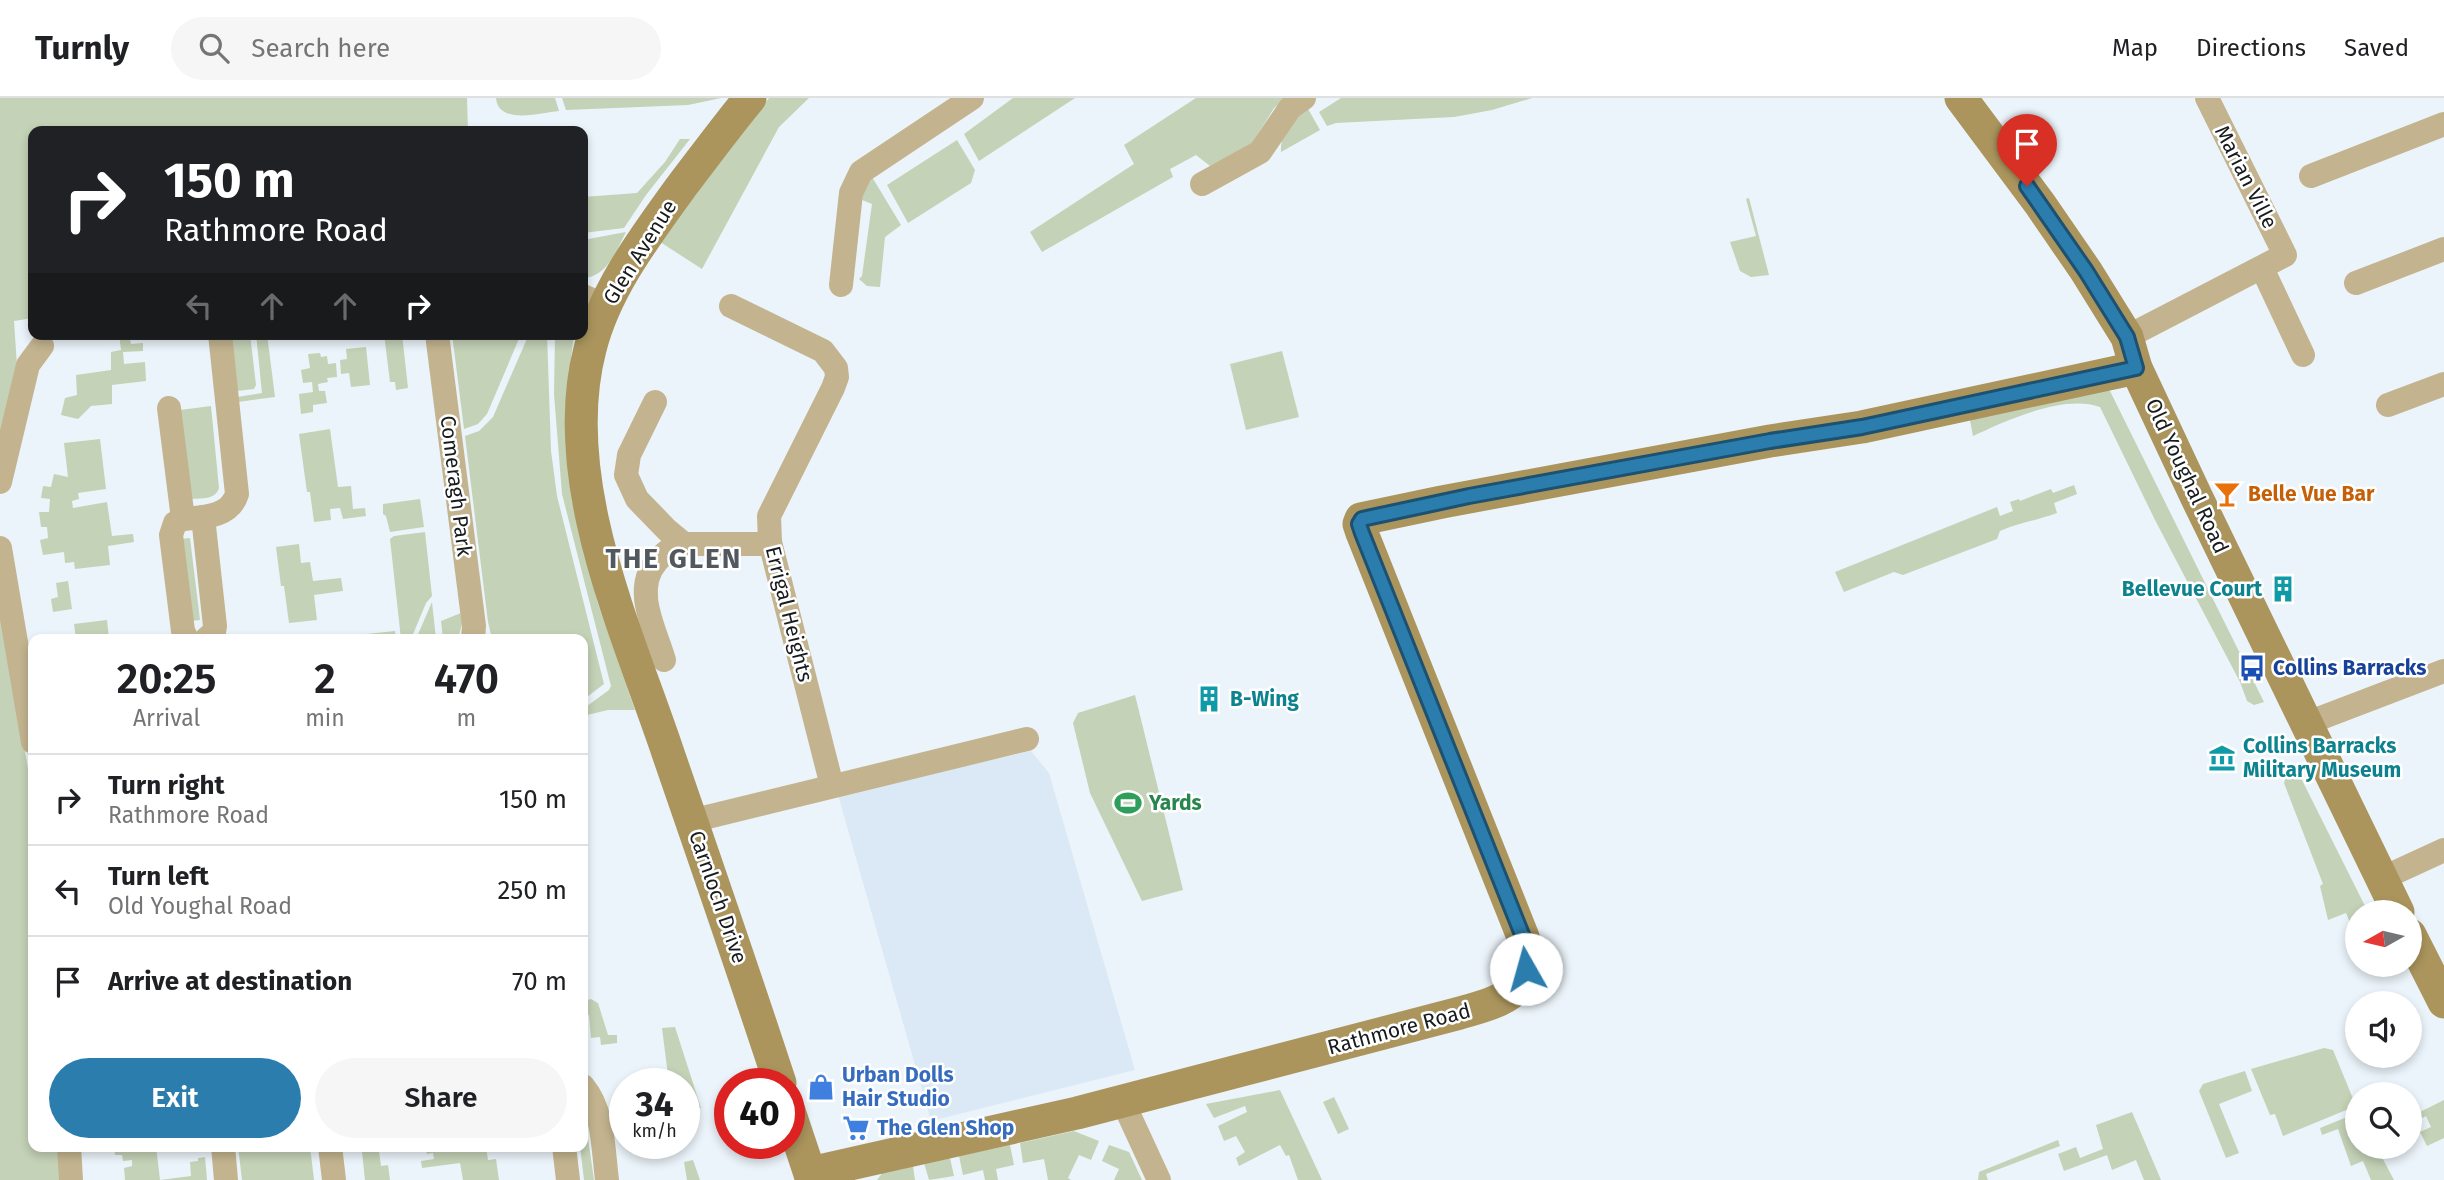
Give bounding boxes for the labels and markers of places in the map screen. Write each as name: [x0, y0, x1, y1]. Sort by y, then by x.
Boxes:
pin: [1997, 114, 2057, 186]
bar icon: Belle Vue Bar: [2212, 479, 2242, 509]
place label: Belle Vue Bar: [2248, 481, 2375, 507]
building icon: Bellevue Court: [2268, 574, 2298, 604]
place label: Bellevue Court: [2122, 576, 2263, 602]
bus stop icon: Collins Barracks: [2237, 653, 2267, 683]
place label: Collins Barracks: [2273, 655, 2426, 681]
building icon: B-Wing: [1194, 684, 1224, 714]
place label: B-Wing: [1230, 686, 1299, 712]
place label: Collins Barracks Military Museum: [2243, 733, 2401, 783]
museum icon: Collins Barracks Military Museum: [2207, 743, 2237, 773]
sports icon: Yards: [1113, 788, 1143, 818]
place label: Yards: [1148, 790, 1202, 816]
place label: Urban Dolls Hair Studio: [842, 1062, 954, 1112]
shop icon: Urban Dolls Hair Studio: [806, 1072, 836, 1102]
supermarket icon: The Glen Shop: [841, 1113, 871, 1143]
place label: The Glen Shop: [877, 1115, 1014, 1141]

